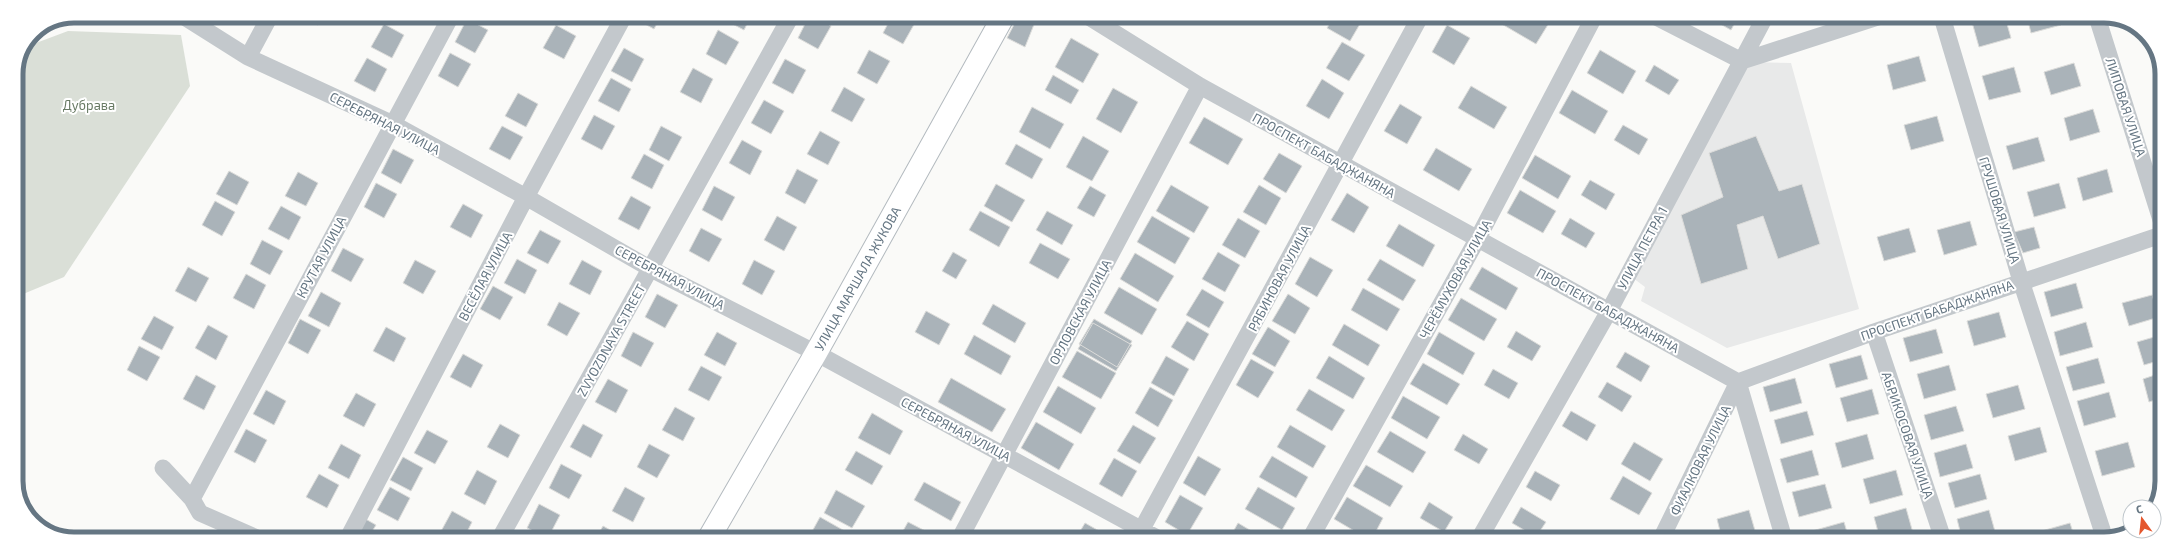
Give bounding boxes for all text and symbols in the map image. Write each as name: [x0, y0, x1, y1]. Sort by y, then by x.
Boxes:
street label: ЛИПОВАЯ УЛИЦА: [2102, 55, 2150, 159]
street label: СЕРЕБРЯНАЯ УЛИЦА: [327, 88, 443, 158]
park label: Дубрава: [63, 97, 115, 113]
street label: ПРОСПЕКТ БАБАДЖАНЯНА: [1250, 109, 1398, 201]
street label: ГРУШОВАЯ УЛИЦА: [1976, 155, 2024, 265]
street label: УЛИЦА МАРШАЛА ЖУКОВА: [811, 204, 904, 353]
street label: УЛИЦА ПЕТРА 1: [1613, 204, 1671, 292]
street label: КРУТАЯ УЛИЦА: [293, 213, 349, 301]
street label: ЧЕРЁМУХОВАЯ УЛИЦА: [1416, 217, 1494, 341]
street label: РЯБИНОВАЯ УЛИЦА: [1244, 222, 1314, 334]
street label: ВЕСЁЛАЯ УЛИЦА: [455, 229, 515, 323]
street label: СЕРЕБРЯНАЯ УЛИЦА: [612, 241, 728, 313]
street label: ОРЛОВСКАЯ УЛИЦА: [1045, 257, 1115, 367]
street label: ПРОСПЕКТ БАБАДЖАНЯНА: [1534, 264, 1682, 356]
street label: ПРОСПЕКТ БАБАДЖАНЯНА: [1858, 276, 2016, 344]
street label: ZVYOZDNAYA STREET: [573, 281, 649, 399]
street label: АБРИКОСОВАЯ УЛИЦА: [1879, 369, 1937, 501]
street label: СЕРЕБРЯНАЯ УЛИЦА: [898, 393, 1014, 465]
street label: ФИАЛКОВАЯ УЛИЦА: [1666, 402, 1734, 518]
north arrow: [2122, 499, 2162, 539]
text: С: [2134, 502, 2145, 516]

